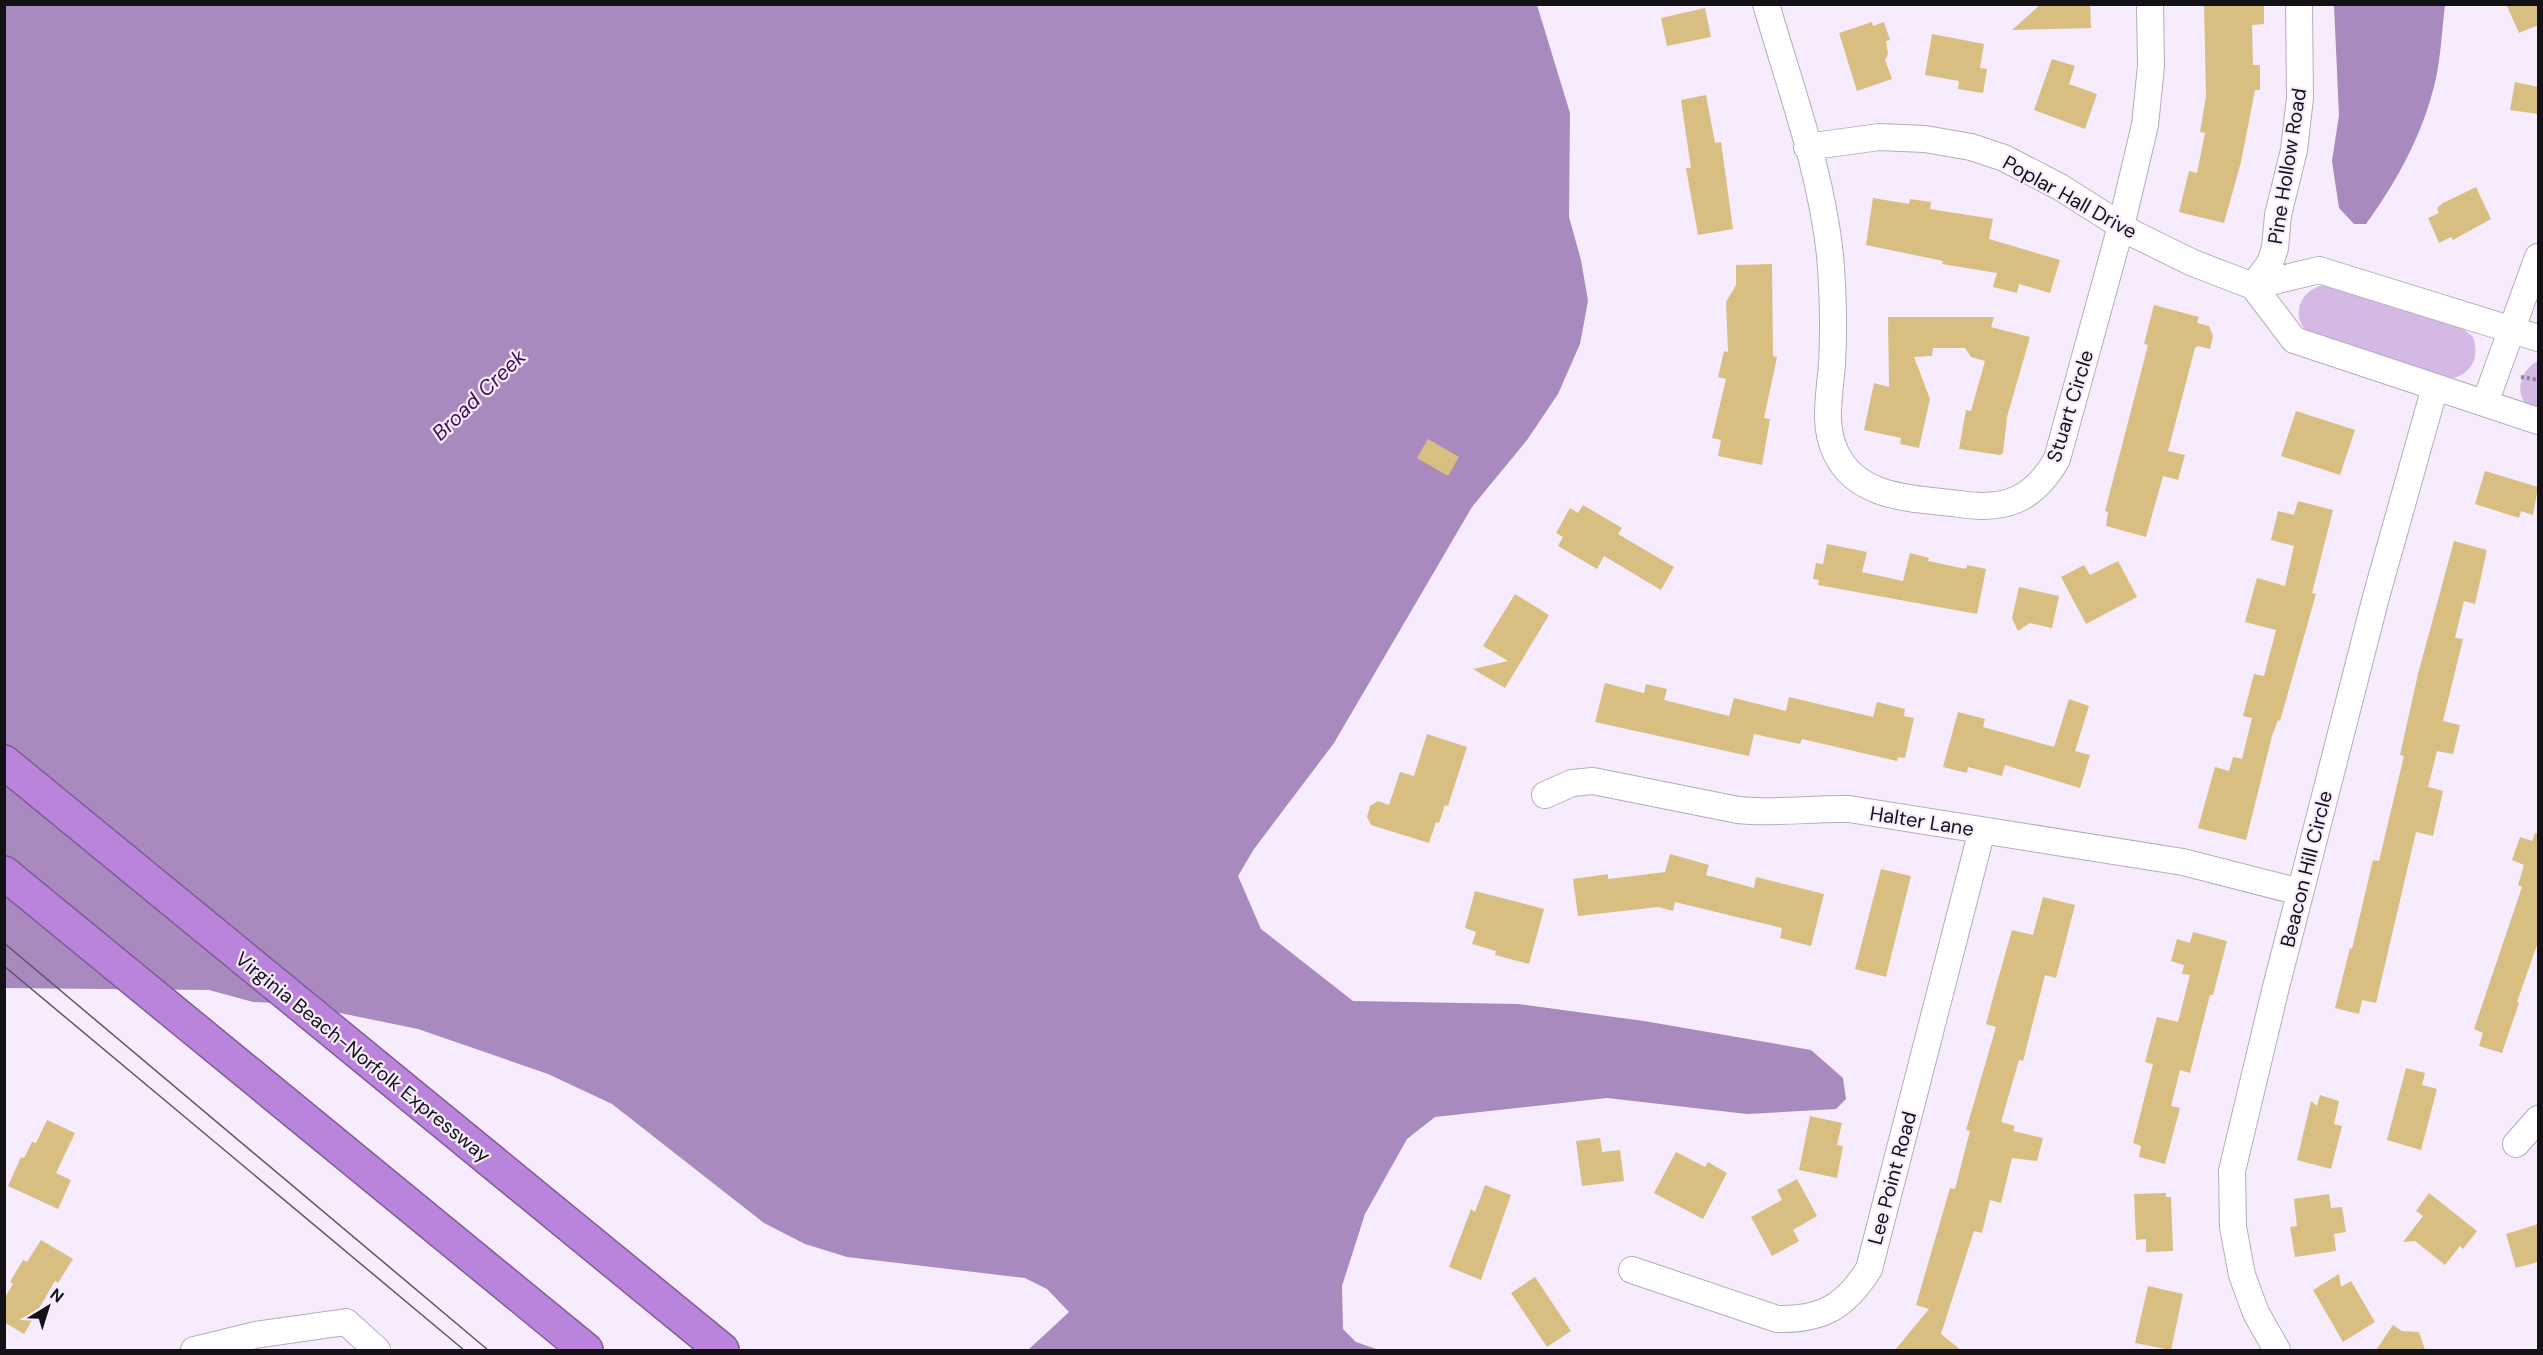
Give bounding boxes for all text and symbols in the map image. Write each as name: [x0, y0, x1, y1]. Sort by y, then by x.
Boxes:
street label: Pine Hollow Road: [2262, 86, 2312, 246]
street label: Poplar Hall Drive: [1998, 149, 2142, 245]
water label: Broad Creek: [426, 343, 532, 447]
street label: Stuart Circle: [2041, 347, 2099, 465]
street label: Beacon Hill Circle: [2274, 788, 2338, 950]
street label: Halter Lane: [1868, 800, 1976, 842]
street label: Virginia Beach-Norfolk Expressway: [230, 946, 496, 1168]
street label: Lee Point Road: [1862, 1108, 1922, 1248]
north arrow: [18, 1277, 78, 1337]
text: N: [46, 1284, 68, 1307]

